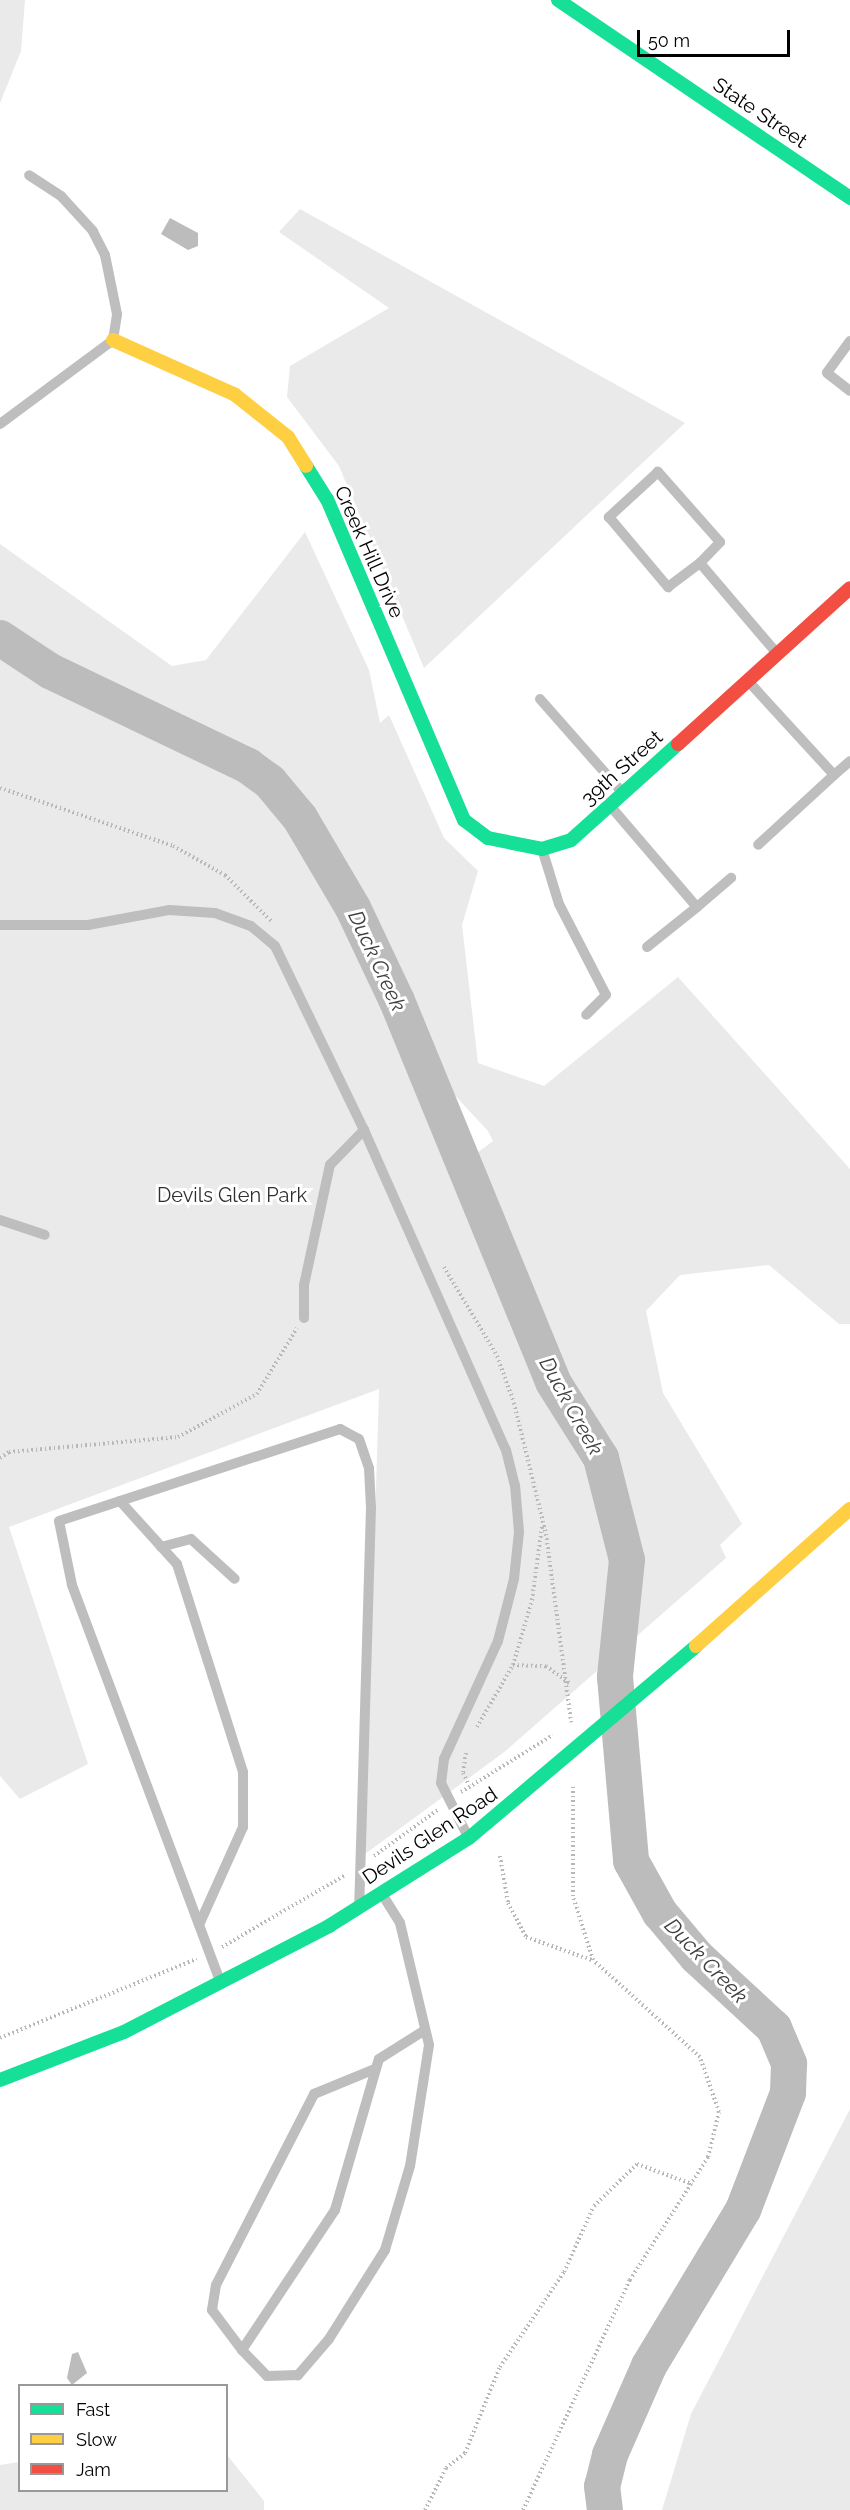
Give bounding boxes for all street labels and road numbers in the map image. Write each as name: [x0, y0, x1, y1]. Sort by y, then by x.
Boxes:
street label: State Street: [708, 73, 812, 153]
street label: Creek Hill Drive: [329, 482, 409, 622]
street label: 39th Street: [576, 725, 668, 811]
street label: Devils Glen Road: [358, 1782, 502, 1890]

